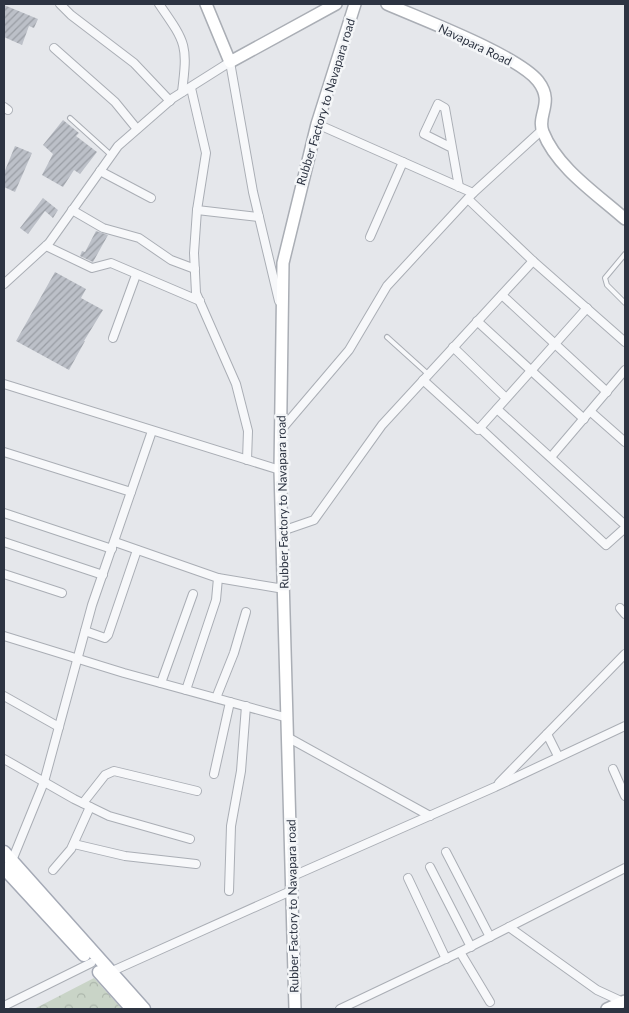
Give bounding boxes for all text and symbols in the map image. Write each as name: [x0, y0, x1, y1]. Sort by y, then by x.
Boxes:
street label: Rubber Factory to Navapara road: [293, 17, 358, 187]
street label: Navapara Road: [436, 20, 514, 69]
street label: Rubber Factory to Navapara road: [273, 415, 292, 589]
street label: Rubber Factory to Navapara road: [283, 819, 302, 993]

